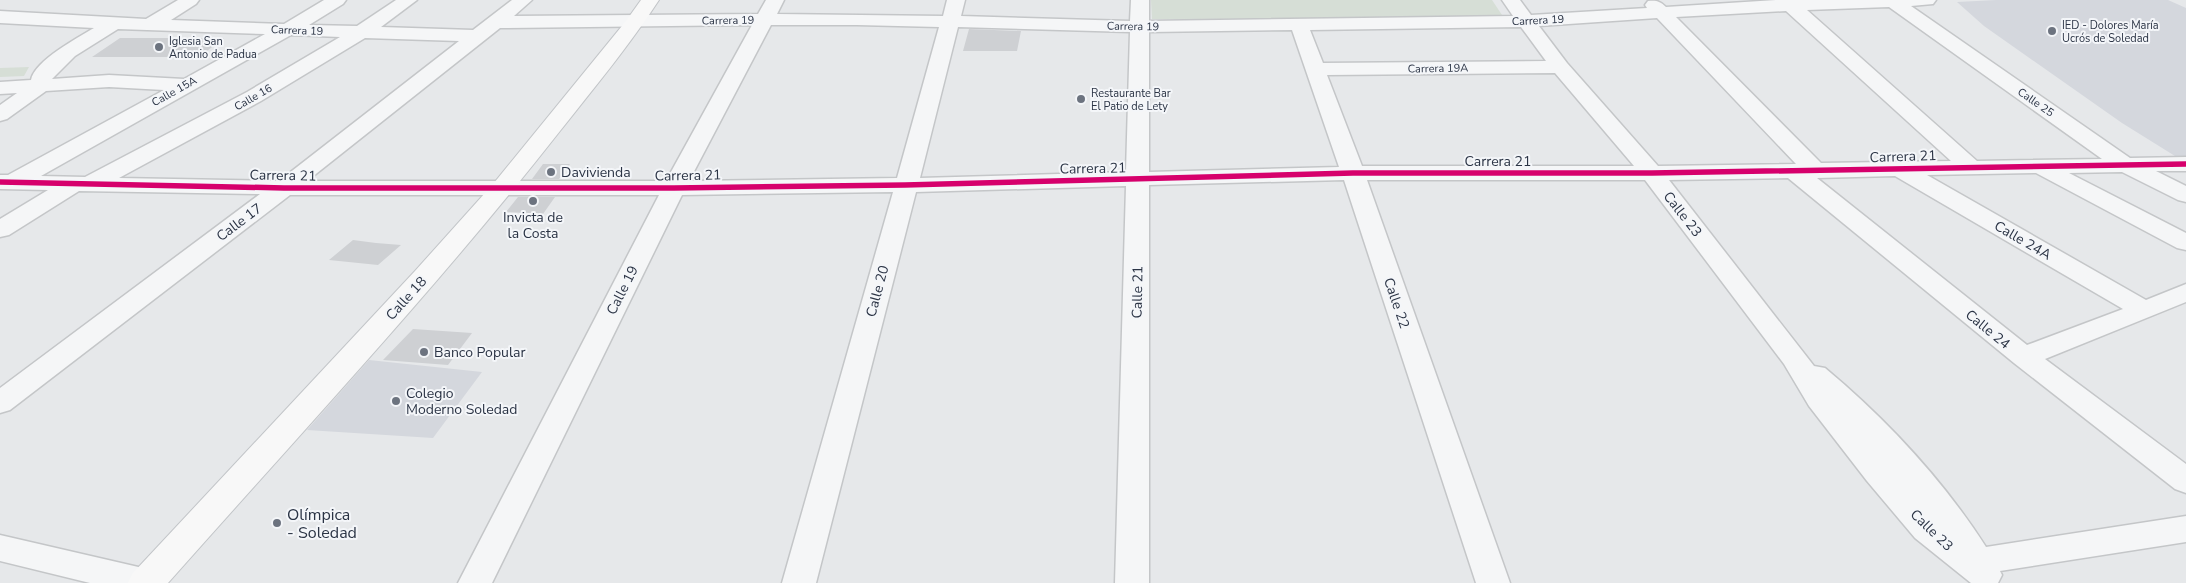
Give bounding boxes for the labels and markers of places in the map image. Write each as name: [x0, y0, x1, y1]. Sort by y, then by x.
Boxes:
place label: IED - Dolores María Ucrós de Soledad: [2062, 18, 2159, 46]
marker: IED - Dolores María Ucrós de Soledad: [2046, 25, 2058, 37]
place label: Iglesia San Antonio de Padua: [169, 34, 257, 62]
marker: Iglesia San Antonio de Padua: [153, 41, 165, 53]
place label: Restaurante Bar El Patio de Lety: [1091, 86, 1171, 114]
marker: Restaurante Bar El Patio de Lety: [1075, 93, 1087, 105]
place label: Davivienda: [561, 163, 631, 182]
marker: Davivienda: [545, 166, 557, 178]
marker: Invicta de la Costa: [527, 195, 539, 207]
place label: Invicta de la Costa: [503, 208, 563, 243]
place label: Banco Popular: [434, 343, 526, 362]
marker: Banco Popular: [418, 346, 430, 358]
place label: Colegio Moderno Soledad: [406, 384, 517, 419]
marker: Colegio Moderno Soledad: [390, 395, 402, 407]
place label: Olímpica - Soledad: [287, 504, 357, 544]
marker: Olímpica - Soledad: [271, 517, 283, 529]

